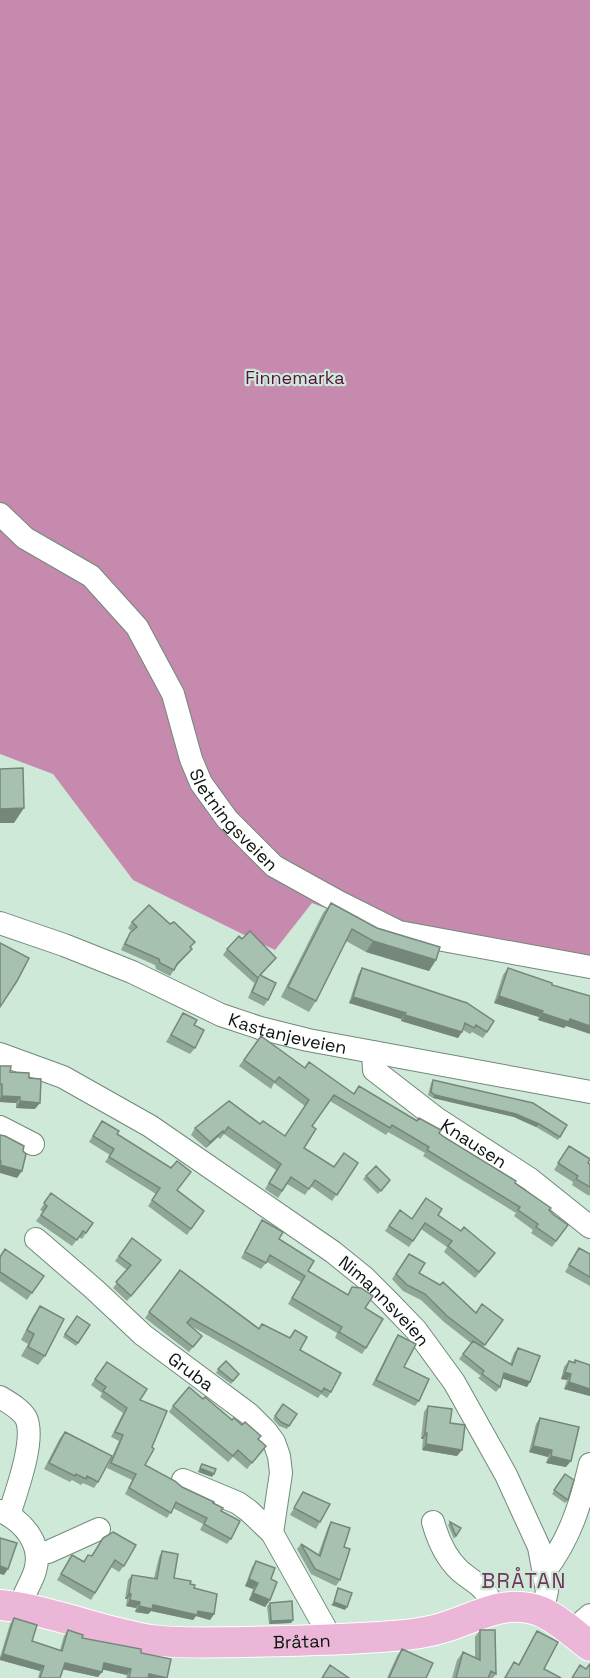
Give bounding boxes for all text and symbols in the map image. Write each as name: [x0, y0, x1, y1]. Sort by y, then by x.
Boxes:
park label: Finnemarka: [245, 366, 345, 389]
street label: Sletningsveien: [185, 765, 283, 875]
street label: Kastanjeveien: [226, 1007, 349, 1058]
street label: Knausen: [437, 1113, 512, 1173]
street label: Nimannsveien: [334, 1250, 435, 1350]
street label: Gruba: [164, 1346, 219, 1396]
district label: BRÅTAN: [481, 1567, 567, 1594]
street label: Bråtan: [273, 1628, 331, 1653]

